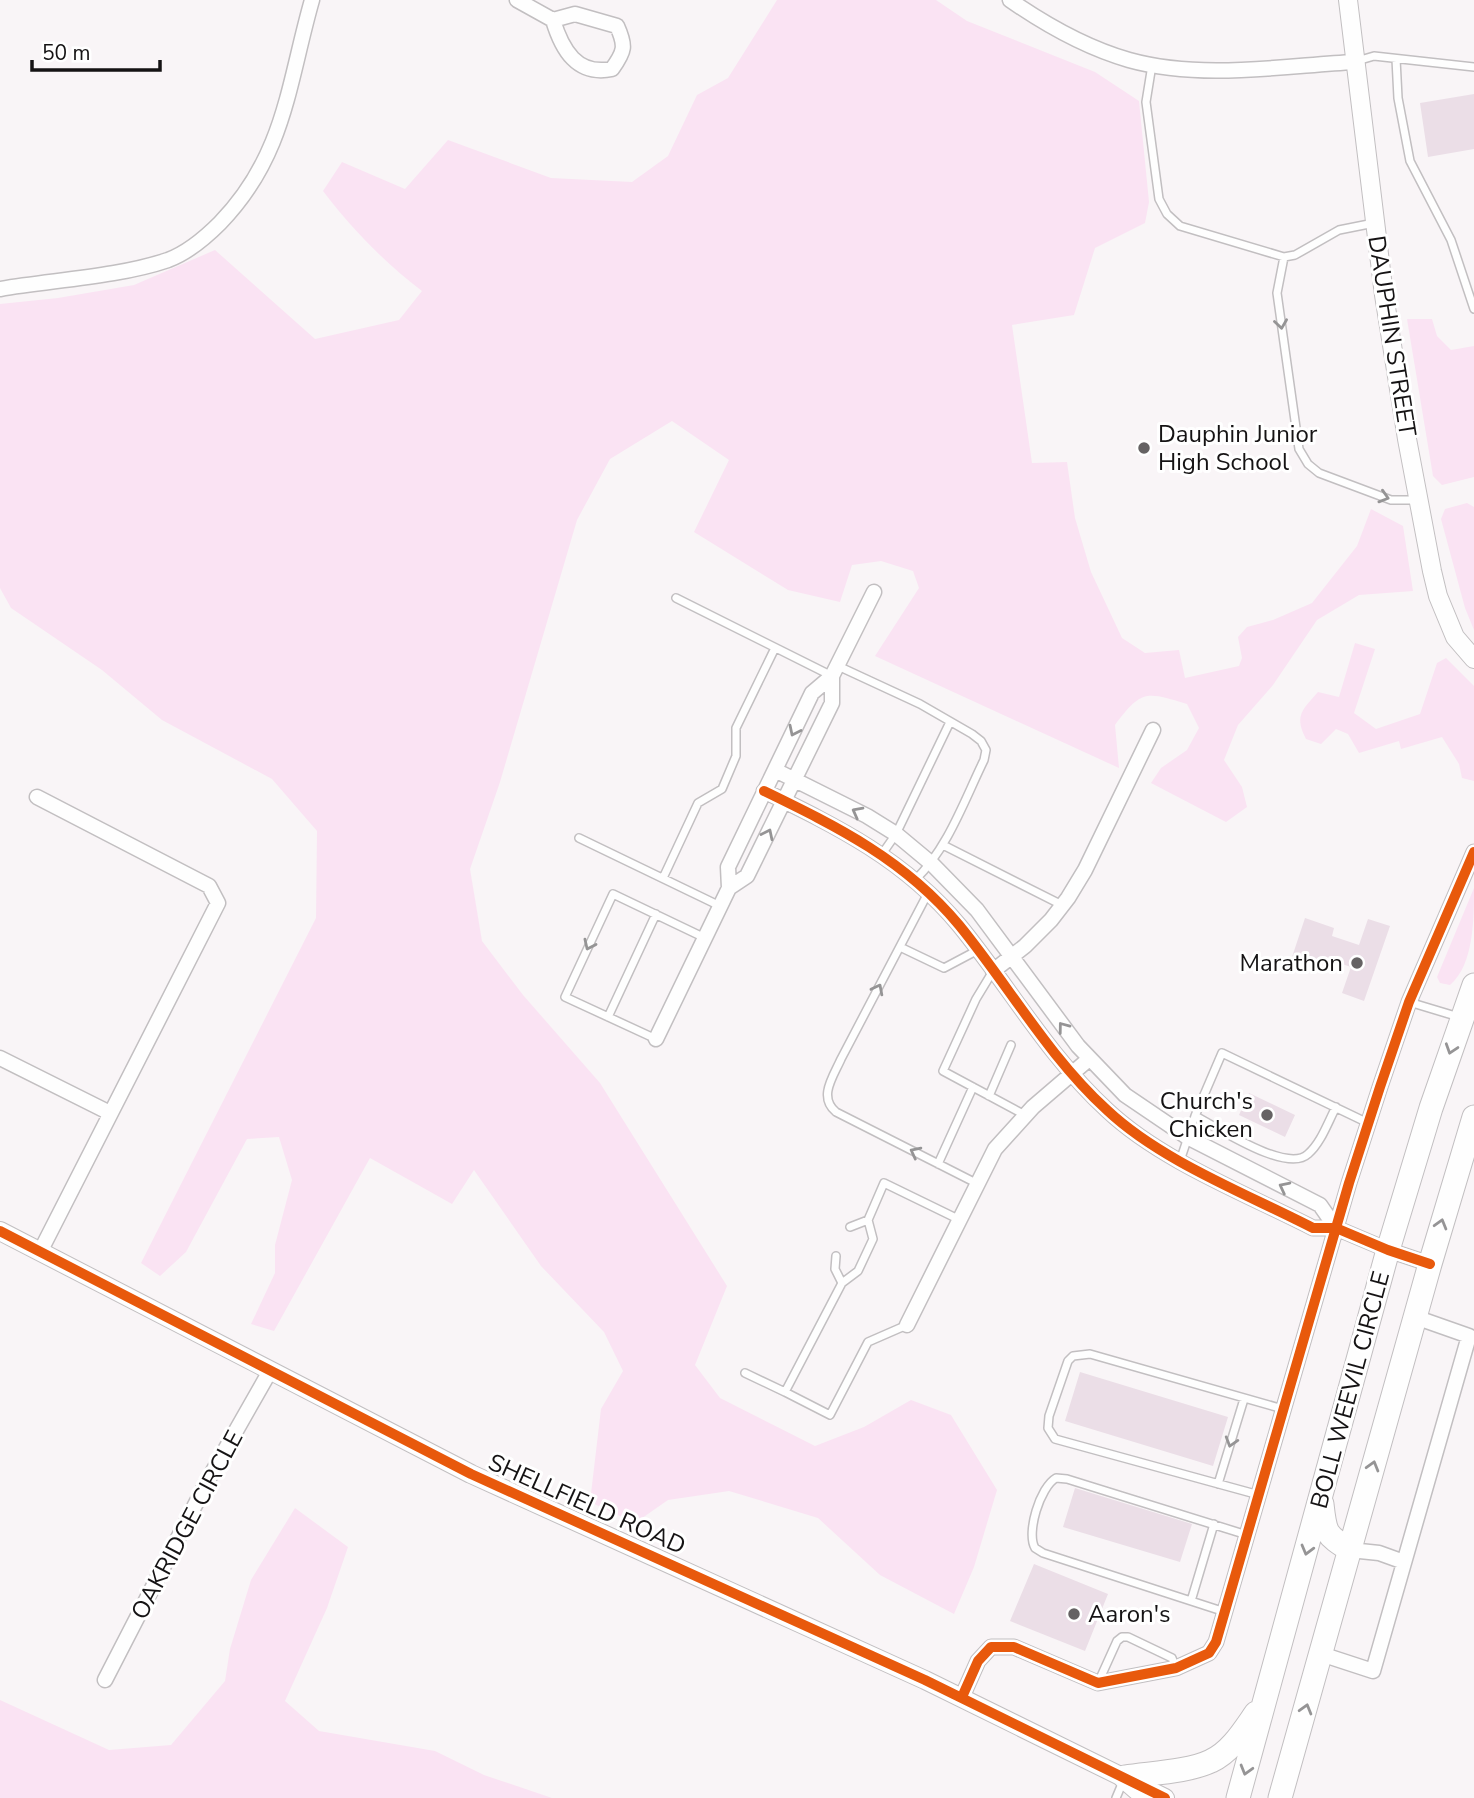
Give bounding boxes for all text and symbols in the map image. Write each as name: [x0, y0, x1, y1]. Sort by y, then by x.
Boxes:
scale bar: [32, 28, 159, 72]
text: 50 m: [42, 39, 91, 67]
street label: DAUPHIN STREET: [1360, 233, 1424, 439]
one-way arrow: [1274, 318, 1289, 330]
place label: Dauphin Junior High School: [1158, 418, 1318, 478]
marker: Dauphin Junior High School: [1136, 440, 1152, 456]
one-way arrow: [1378, 488, 1390, 503]
one-way arrow: [788, 724, 802, 736]
one-way arrow: [852, 806, 865, 820]
one-way arrow: [759, 829, 773, 841]
one-way arrow: [583, 938, 597, 950]
place label: Marathon: [1240, 947, 1343, 979]
marker: Marathon: [1349, 955, 1365, 971]
one-way arrow: [870, 984, 883, 996]
one-way arrow: [1059, 1022, 1072, 1034]
one-way arrow: [1444, 1043, 1459, 1055]
place label: Church's Chicken: [1160, 1085, 1253, 1145]
marker: Church's Chicken: [1259, 1107, 1275, 1123]
one-way arrow: [910, 1147, 922, 1161]
one-way arrow: [1279, 1181, 1291, 1195]
one-way arrow: [1433, 1218, 1448, 1230]
street label: BOLL WEEVIL CIRCLE: [1303, 1268, 1397, 1512]
street label: OAKRIDGE CIRCLE: [124, 1425, 250, 1625]
one-way arrow: [1225, 1436, 1240, 1448]
street label: SHELLFIELD ROAD: [483, 1446, 691, 1562]
one-way arrow: [1365, 1460, 1379, 1472]
one-way arrow: [1300, 1544, 1315, 1556]
place label: Aaron's: [1088, 1598, 1170, 1630]
marker: Aaron's: [1066, 1606, 1082, 1622]
one-way arrow: [1297, 1703, 1312, 1715]
one-way arrow: [1240, 1763, 1254, 1775]

